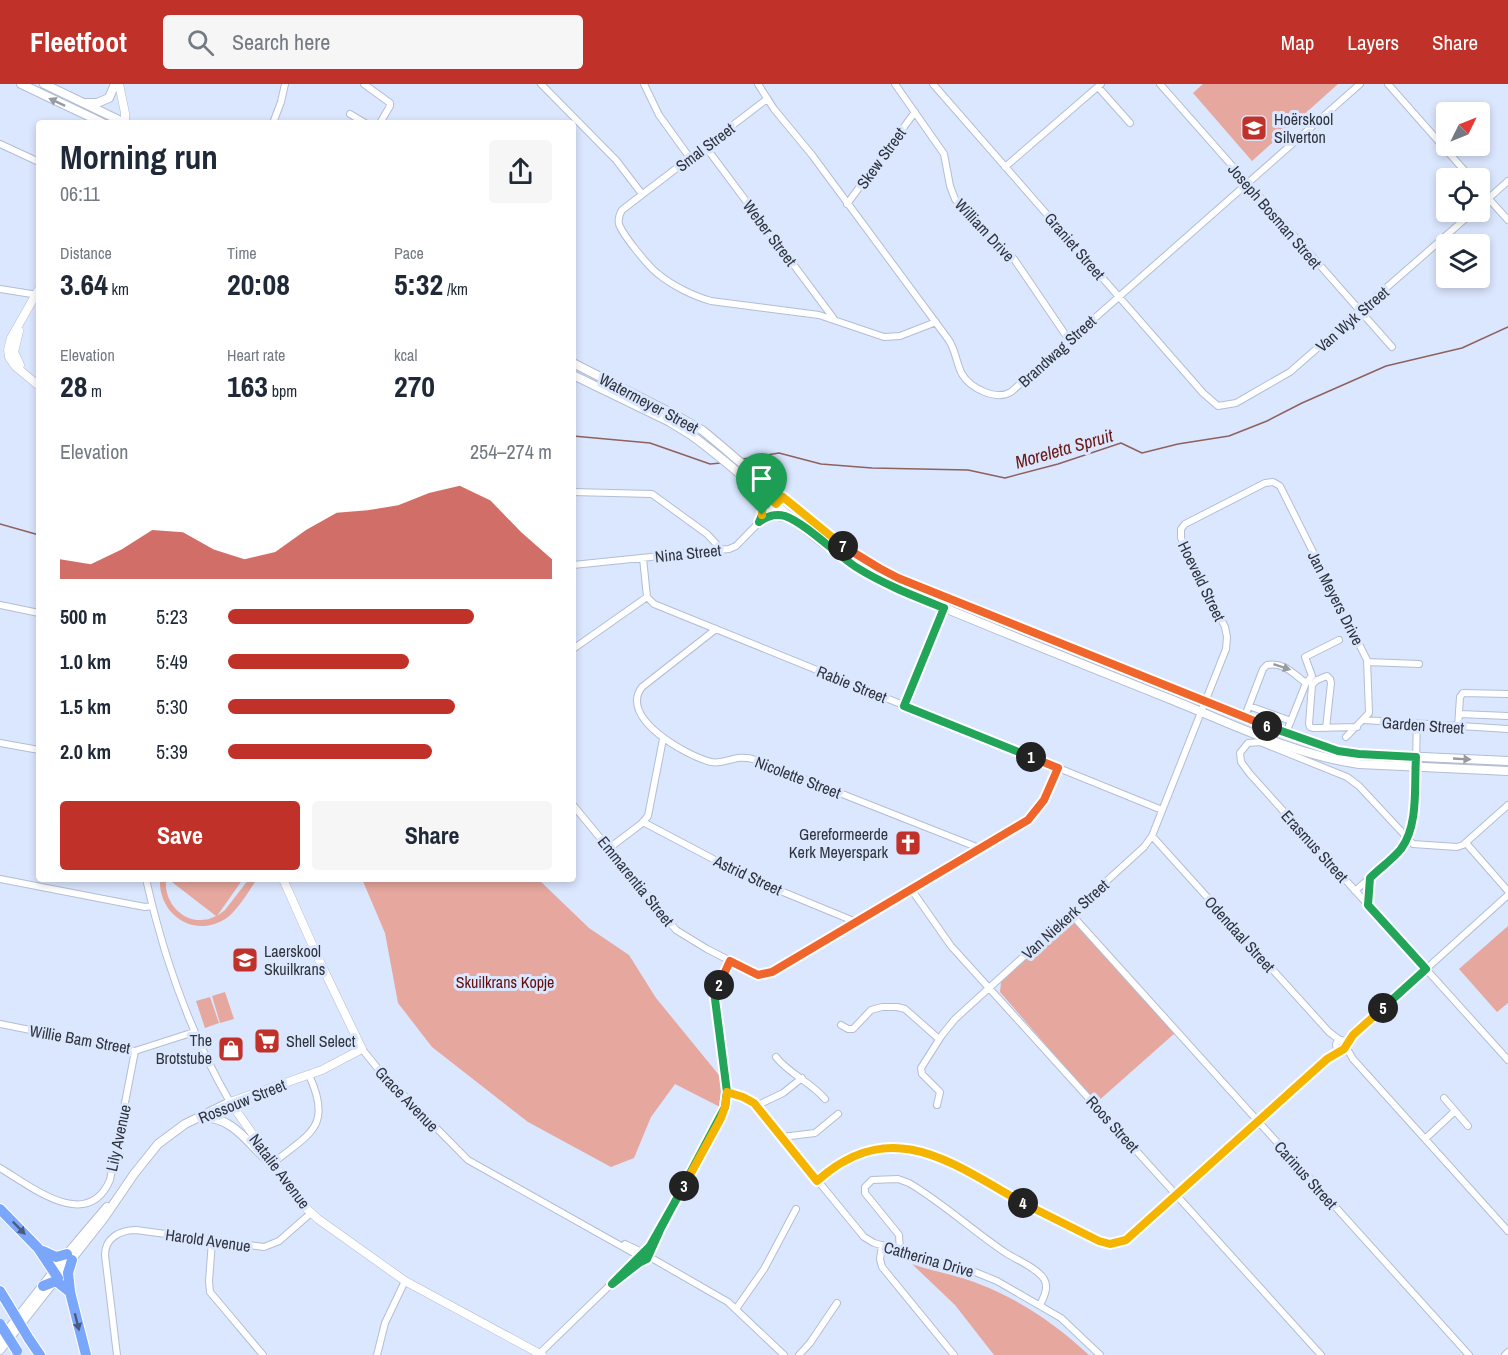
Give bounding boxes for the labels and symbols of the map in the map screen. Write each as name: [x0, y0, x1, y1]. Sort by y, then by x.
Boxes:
one-way arrow: [48, 96, 66, 106]
north arrow: [1436, 102, 1490, 156]
place label: Hoërskool Silverton: [1274, 108, 1333, 148]
school or university icon: Hoërskool Silverton: [1239, 113, 1269, 143]
street label: Smal Street: [671, 117, 739, 176]
street label: Skew Street: [851, 123, 911, 193]
street label: Joseph Bosman Street: [1223, 159, 1327, 274]
street label: William Drive: [950, 194, 1020, 266]
street label: Weber Street: [738, 196, 802, 271]
street label: Graniet Street: [1040, 208, 1111, 285]
street label: Van Wyk Street: [1311, 281, 1393, 357]
street label: Brandwag Street: [1013, 310, 1101, 392]
street label: Watermeyer Street: [595, 368, 703, 439]
water label: Moreleta Spruit: [1012, 422, 1117, 474]
pin: [736, 453, 787, 515]
pin: 7: [828, 531, 858, 561]
street label: Hoeveld Street: [1173, 537, 1231, 625]
street label: Nina Street: [654, 539, 722, 567]
street label: Jan Meyers Drive: [1303, 547, 1369, 649]
street label: Rabie Street: [814, 660, 891, 708]
one-way arrow: [1273, 663, 1291, 672]
pin: 6: [1252, 711, 1282, 741]
street label: Garden Street: [1381, 711, 1465, 739]
pin: 1: [1016, 742, 1046, 772]
street label: Nicolette Street: [752, 751, 844, 804]
one-way arrow: [1452, 755, 1471, 764]
street label: Erasmus Street: [1277, 805, 1354, 887]
place label: Gereformeerde Kerk Meyerspark: [789, 823, 888, 863]
church icon: Gereformeerde Kerk Meyerspark: [893, 828, 923, 858]
street label: Emmarentia Street: [593, 831, 679, 931]
street label: Astrid Street: [709, 849, 786, 901]
street label: Van Niekerk Street: [1017, 874, 1113, 964]
street label: Odendaal Street: [1200, 891, 1280, 977]
place label: Laerskool Skuilkrans: [264, 940, 325, 980]
school or university icon: Laerskool Skuilkrans: [230, 945, 260, 975]
pin: 2: [704, 970, 734, 1000]
park label: Skuilkrans Kopje: [456, 971, 554, 993]
pin: 5: [1368, 993, 1398, 1023]
street label: Willie Bam Street: [28, 1019, 133, 1059]
supermarket icon: Shell Select: [252, 1026, 282, 1056]
place label: The Brotstube: [156, 1029, 212, 1069]
place label: Shell Select: [286, 1030, 356, 1052]
shop icon: The Brotstube: [216, 1034, 246, 1064]
street label: Grace Avenue: [370, 1062, 444, 1136]
street label: Rossouw Street: [195, 1073, 289, 1129]
street label: Roos Street: [1082, 1091, 1145, 1157]
street label: Lily Avenue: [100, 1103, 136, 1173]
street label: Natalie Avenue: [245, 1129, 315, 1213]
street label: Carinus Street: [1270, 1136, 1343, 1214]
pin: 3: [669, 1171, 699, 1201]
pin: 4: [1008, 1188, 1038, 1218]
one-way arrow: [12, 1221, 26, 1236]
street label: Harold Avenue: [164, 1223, 252, 1257]
street label: Catherina Drive: [881, 1236, 977, 1282]
one-way arrow: [73, 1313, 83, 1331]

